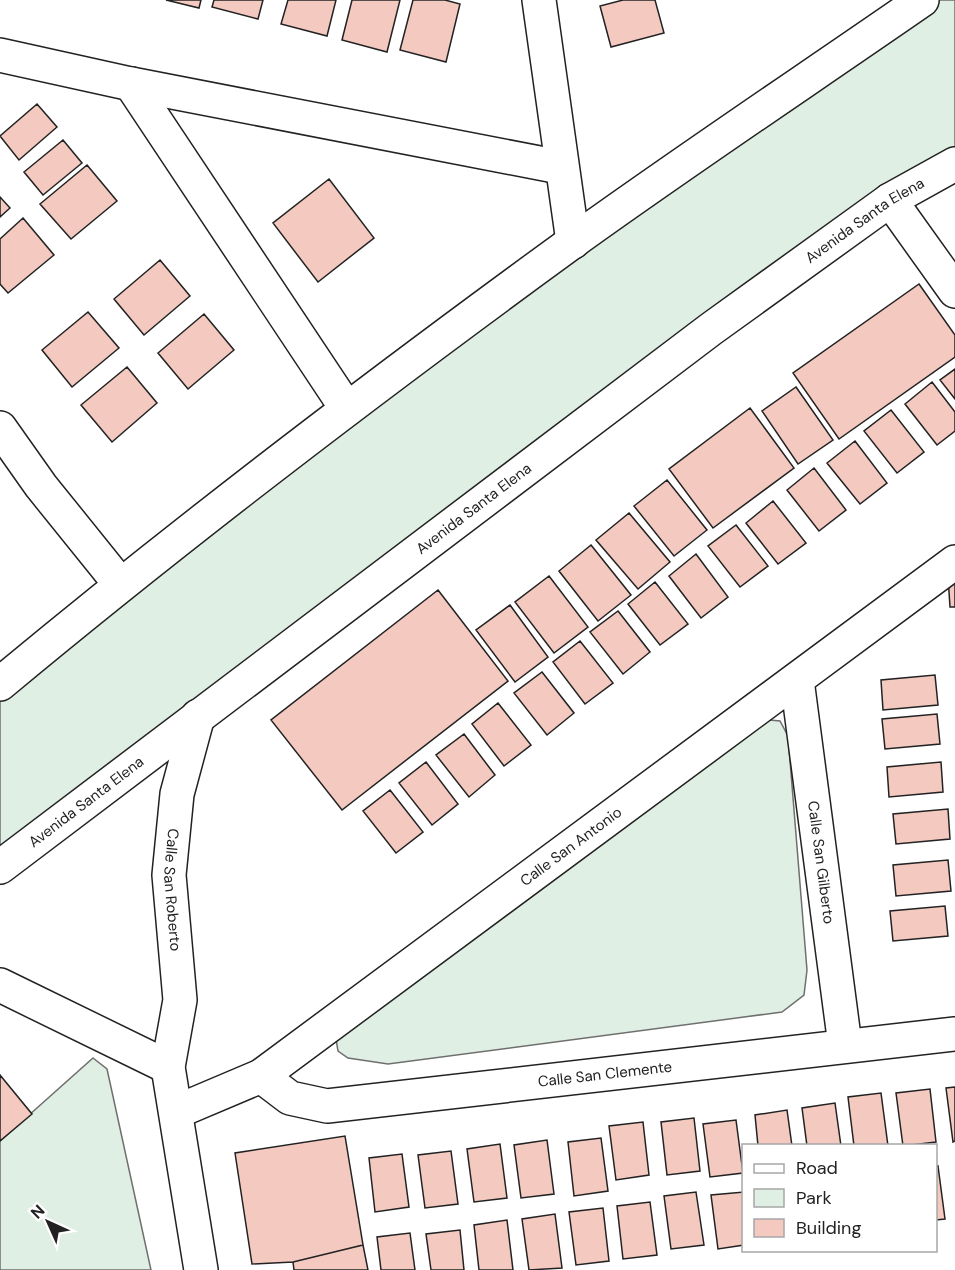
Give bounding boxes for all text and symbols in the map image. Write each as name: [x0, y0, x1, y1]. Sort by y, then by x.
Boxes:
street label: Avenida Santa Elena: [801, 173, 928, 268]
street label: Avenida Santa Elena: [412, 458, 535, 559]
street label: Avenida Santa Elena: [24, 752, 148, 852]
street label: Calle San Gilberto: [803, 800, 839, 925]
street label: Calle San Antonio: [516, 802, 626, 891]
street label: Calle San Roberto: [159, 828, 186, 952]
street label: Calle San Clemente: [537, 1057, 673, 1092]
legend: [742, 1144, 937, 1252]
text: Road: [796, 1156, 838, 1180]
text: Park: [796, 1186, 832, 1210]
north arrow: [18, 1192, 78, 1252]
text: N: [26, 1200, 49, 1223]
text: Building: [796, 1216, 861, 1240]

